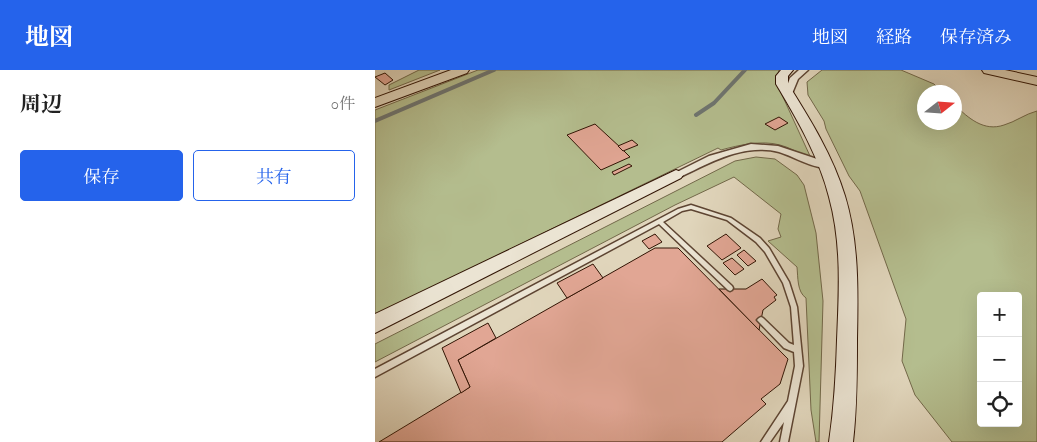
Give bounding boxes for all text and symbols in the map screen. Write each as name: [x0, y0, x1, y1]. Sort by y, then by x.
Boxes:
text: 地図: [25, 22, 73, 53]
text: 地図: [812, 26, 848, 49]
text: 経路: [876, 26, 912, 49]
text: 保存済み: [940, 26, 1012, 49]
north arrow: [917, 85, 962, 130]
text: 周辺: [20, 91, 62, 118]
text: 0件: [331, 94, 355, 114]
button: 保存: [20, 150, 183, 201]
button: 共有: [193, 150, 355, 201]
map controls: [977, 292, 1022, 427]
button: +: [977, 292, 1022, 337]
button: −: [977, 337, 1022, 382]
button: locate: [977, 382, 1022, 427]

